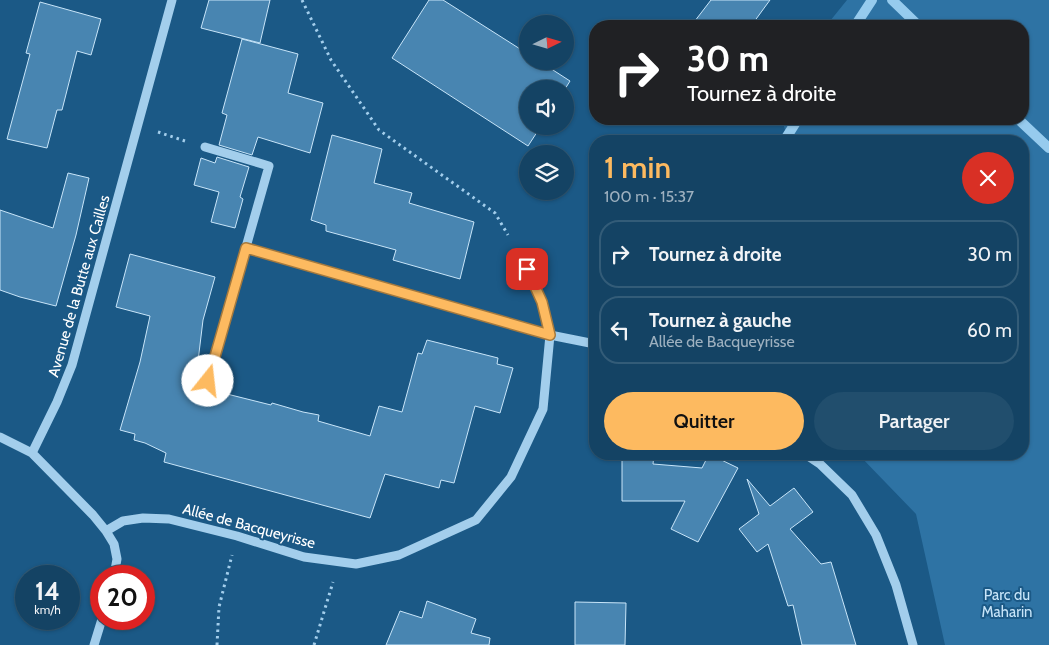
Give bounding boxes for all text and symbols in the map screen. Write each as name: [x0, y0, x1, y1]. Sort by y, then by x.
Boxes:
north arrow: [519, 15, 574, 70]
map controls: [519, 15, 574, 200]
text: 30 m: [687, 37, 769, 80]
icon: right: [604, 40, 669, 105]
button: sound: [519, 80, 574, 135]
text: Tournez à droite: [687, 80, 836, 107]
button: layers: [519, 145, 574, 200]
text: 1 min: [604, 149, 671, 186]
button: close: [962, 152, 1014, 204]
text: 100 m · 15:37: [604, 187, 694, 206]
street label: Avenue de la Butte aux Cailles: [44, 193, 114, 379]
icon: right: [606, 240, 634, 268]
text: Tournez à droite: [649, 243, 782, 266]
text: 30 m: [968, 243, 1012, 266]
pin: [506, 248, 548, 290]
icon: arrive: [513, 255, 541, 283]
text: Tournez à gauche: [649, 309, 791, 332]
icon: left: [606, 316, 634, 344]
text: 60 m: [967, 319, 1012, 342]
text: Allée de Bacqueyrisse: [649, 332, 795, 351]
position arrow: [181, 354, 233, 406]
button: Quitter: [604, 392, 804, 450]
button: Partager: [814, 392, 1014, 450]
street label: Allée de Bacqueyrisse: [181, 500, 318, 552]
speed limit sign: 20: [90, 565, 155, 630]
text: 14: [35, 576, 60, 606]
park label: Parc du Maharin: [982, 586, 1032, 621]
text: km/h: [34, 602, 61, 617]

